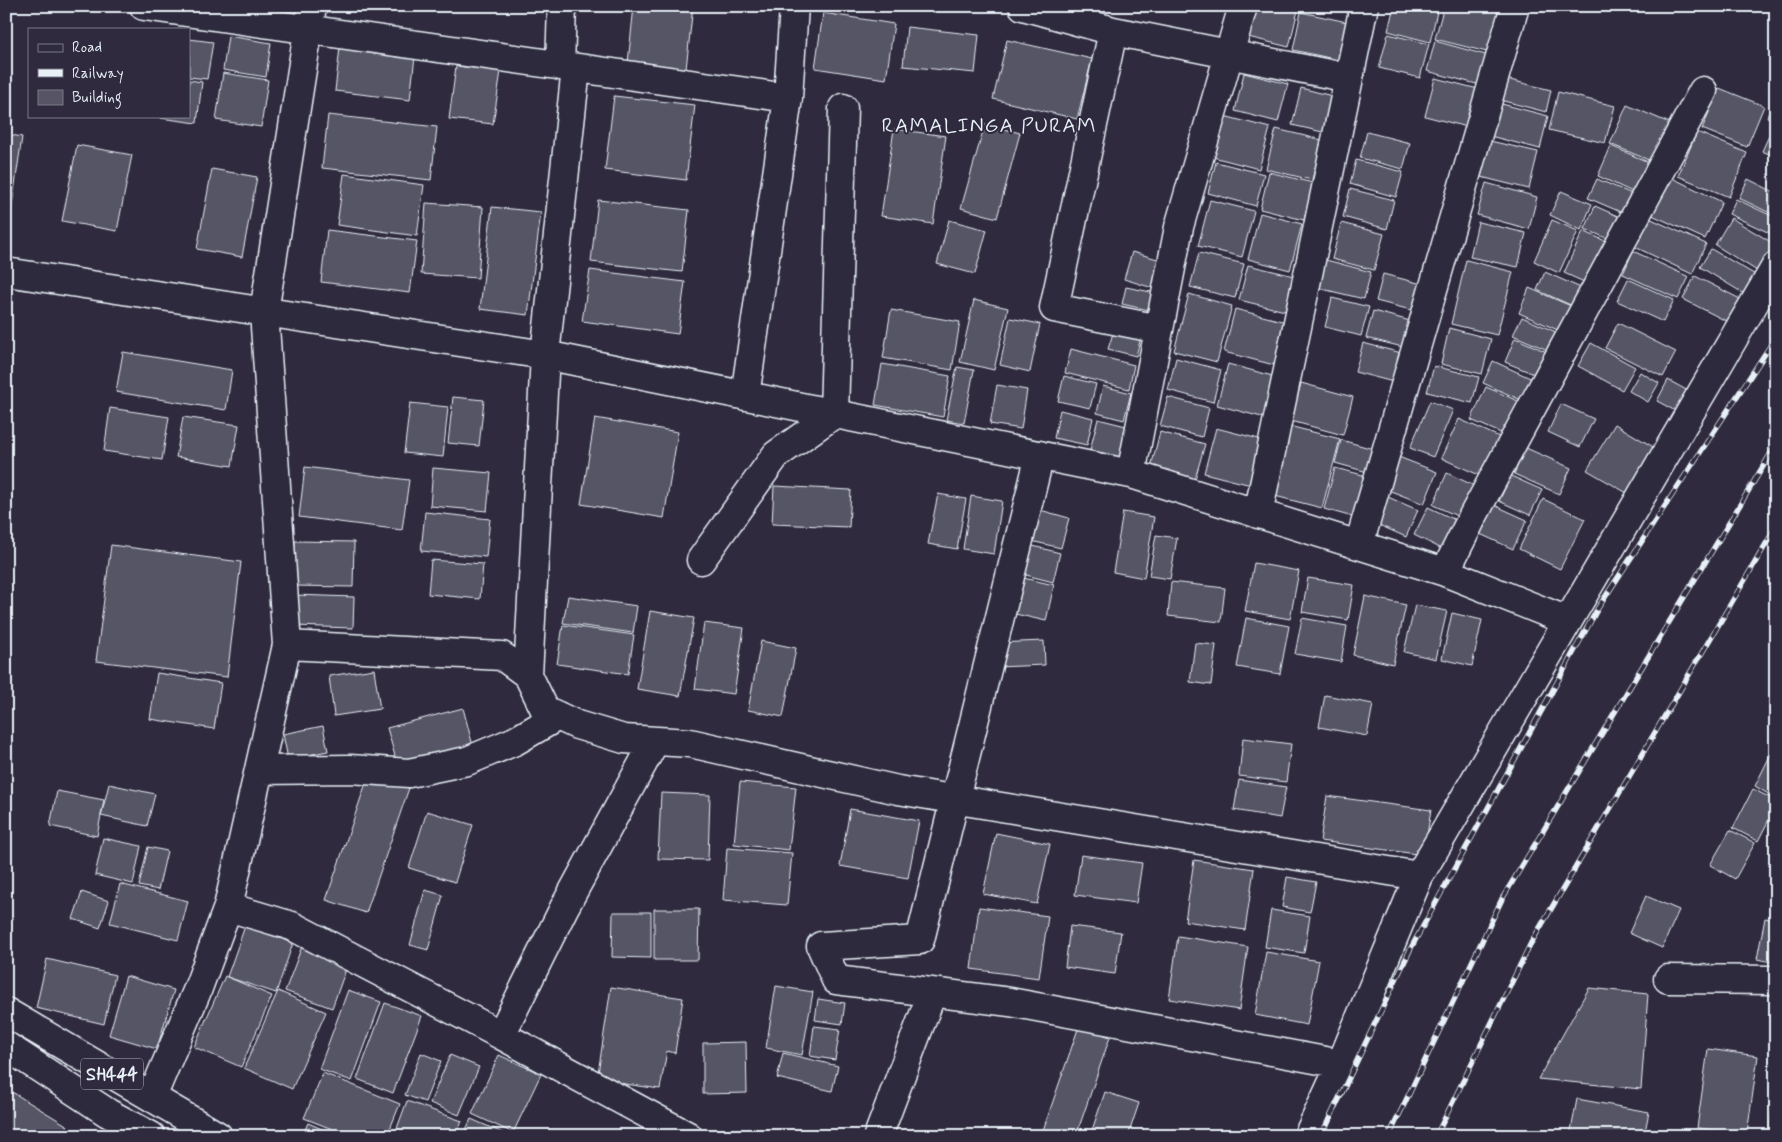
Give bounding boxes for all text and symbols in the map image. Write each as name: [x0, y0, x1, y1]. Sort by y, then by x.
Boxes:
legend: [28, 28, 190, 118]
text: Road: [72, 38, 102, 58]
text: Railway: [72, 64, 124, 84]
text: Building: [72, 88, 122, 109]
district label: RAMALINGA PURAM: [882, 112, 1096, 140]
road number: SH444: [81, 1058, 143, 1090]

